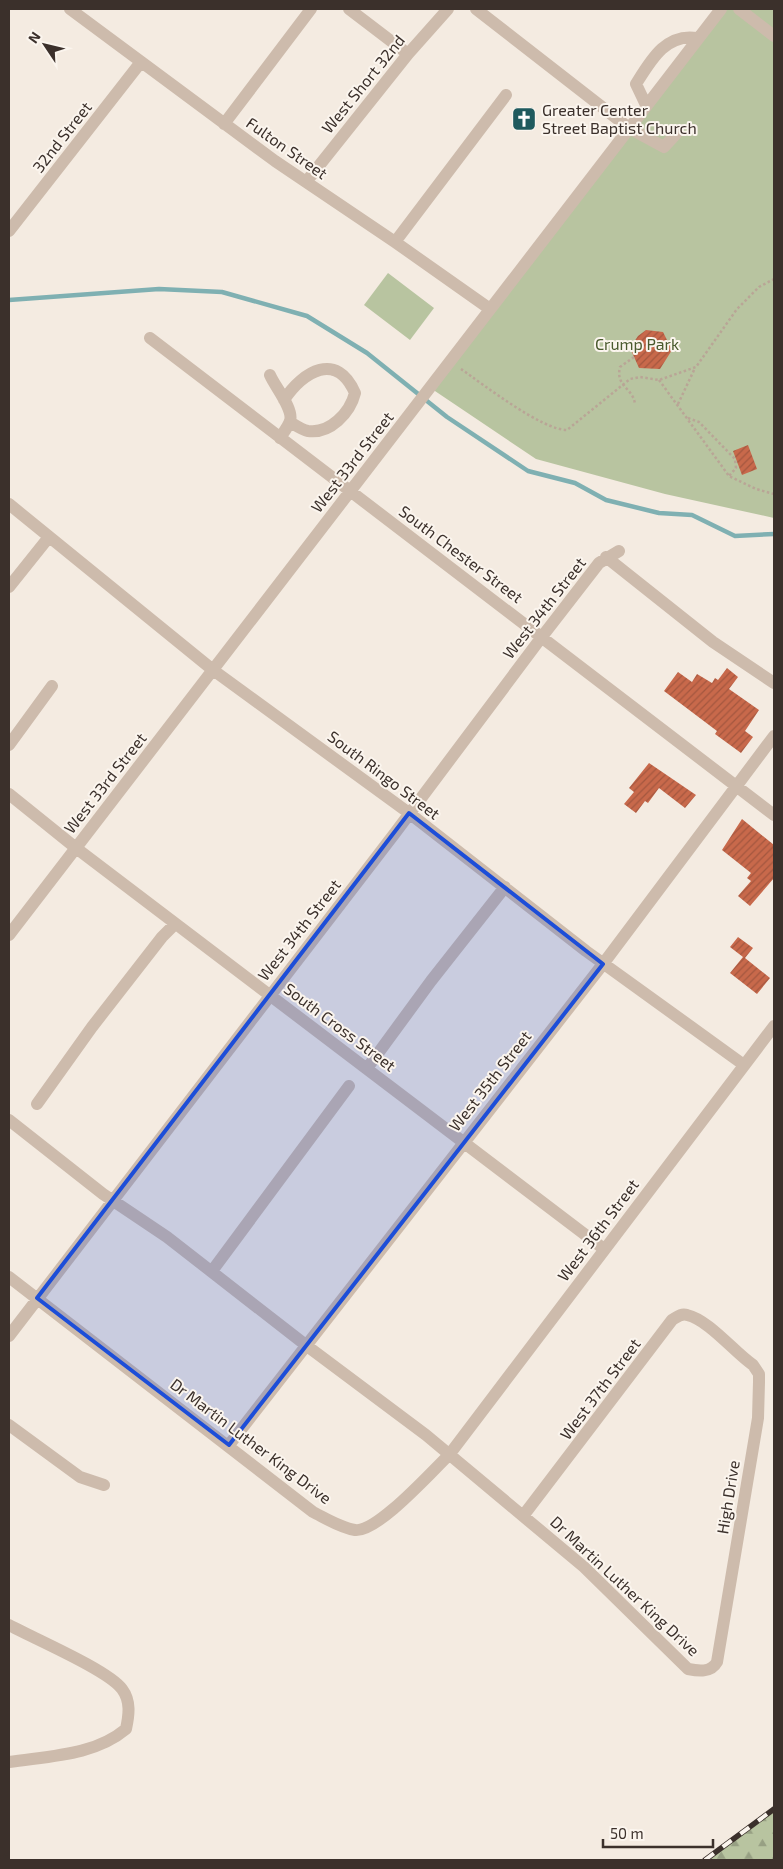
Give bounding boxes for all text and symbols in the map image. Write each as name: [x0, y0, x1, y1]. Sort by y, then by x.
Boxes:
north arrow: [20, 20, 70, 70]
text: N: [24, 28, 44, 46]
street label: West Short 32nd: [317, 31, 408, 137]
street label: 32nd Street: [28, 98, 95, 176]
place label: Greater Center Street Baptist Church: [542, 100, 697, 137]
church icon: Greater Center Street Baptist Church: [511, 106, 537, 132]
street label: Fulton Street: [243, 113, 331, 183]
park label: Crump Park: [595, 334, 679, 353]
street label: West 33rd Street: [306, 408, 397, 516]
street label: South Chester Street: [396, 501, 527, 606]
street label: West 34th Street: [498, 553, 589, 662]
street label: South Ringo Street: [325, 726, 444, 823]
street label: West 33rd Street: [59, 729, 150, 837]
street label: West 34th Street: [253, 875, 344, 984]
street label: South Cross Street: [281, 978, 400, 1075]
street label: West 35th Street: [445, 1027, 535, 1135]
street label: West 36th Street: [553, 1175, 642, 1284]
street label: West 37th Street: [555, 1334, 644, 1443]
street label: Dr Martin Luther King Drive: [167, 1374, 336, 1507]
street label: High Drive: [712, 1459, 743, 1535]
street label: Dr Martin Luther King Drive: [547, 1512, 704, 1660]
scale bar: [603, 1816, 713, 1848]
text: 50 m: [610, 1824, 644, 1842]

